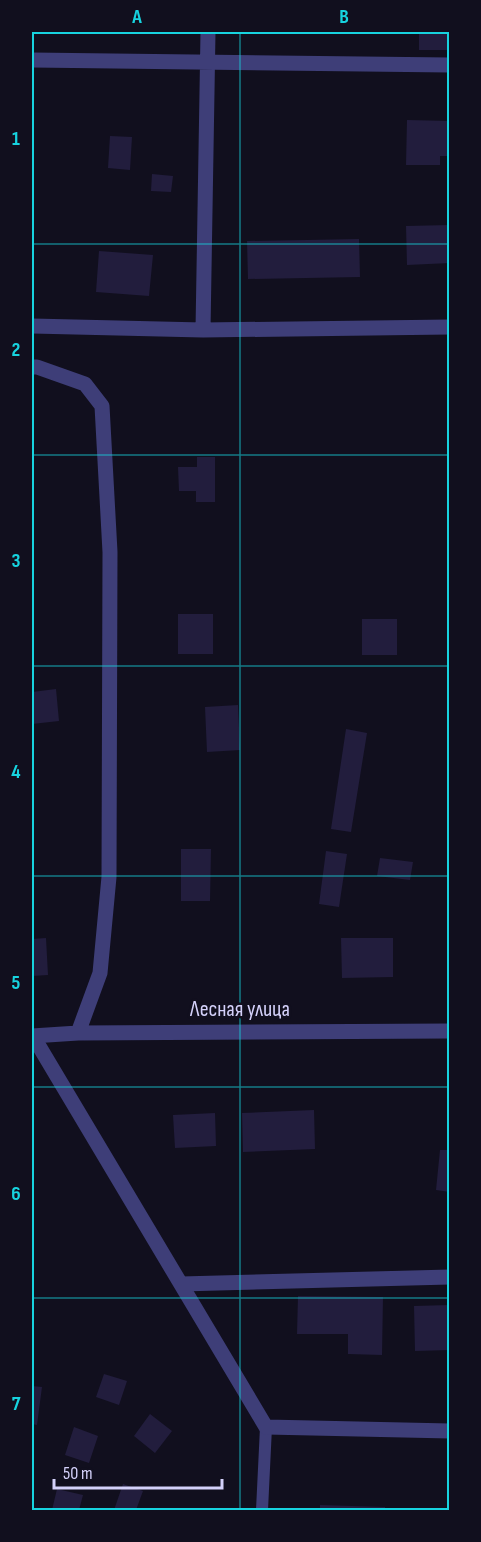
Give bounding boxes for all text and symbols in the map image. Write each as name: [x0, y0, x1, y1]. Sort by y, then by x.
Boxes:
text: A: [131, 5, 142, 29]
text: B: [339, 5, 349, 29]
text: 1: [12, 127, 20, 151]
text: 2: [12, 338, 20, 362]
text: 3: [12, 549, 21, 573]
text: 4: [11, 760, 21, 784]
text: 5: [12, 971, 21, 995]
street label: Лесная улица: [189, 996, 290, 1023]
text: 6: [11, 1182, 21, 1206]
text: 7: [12, 1392, 21, 1416]
scale bar: [54, 1452, 222, 1490]
text: 50 m: [63, 1463, 93, 1484]

